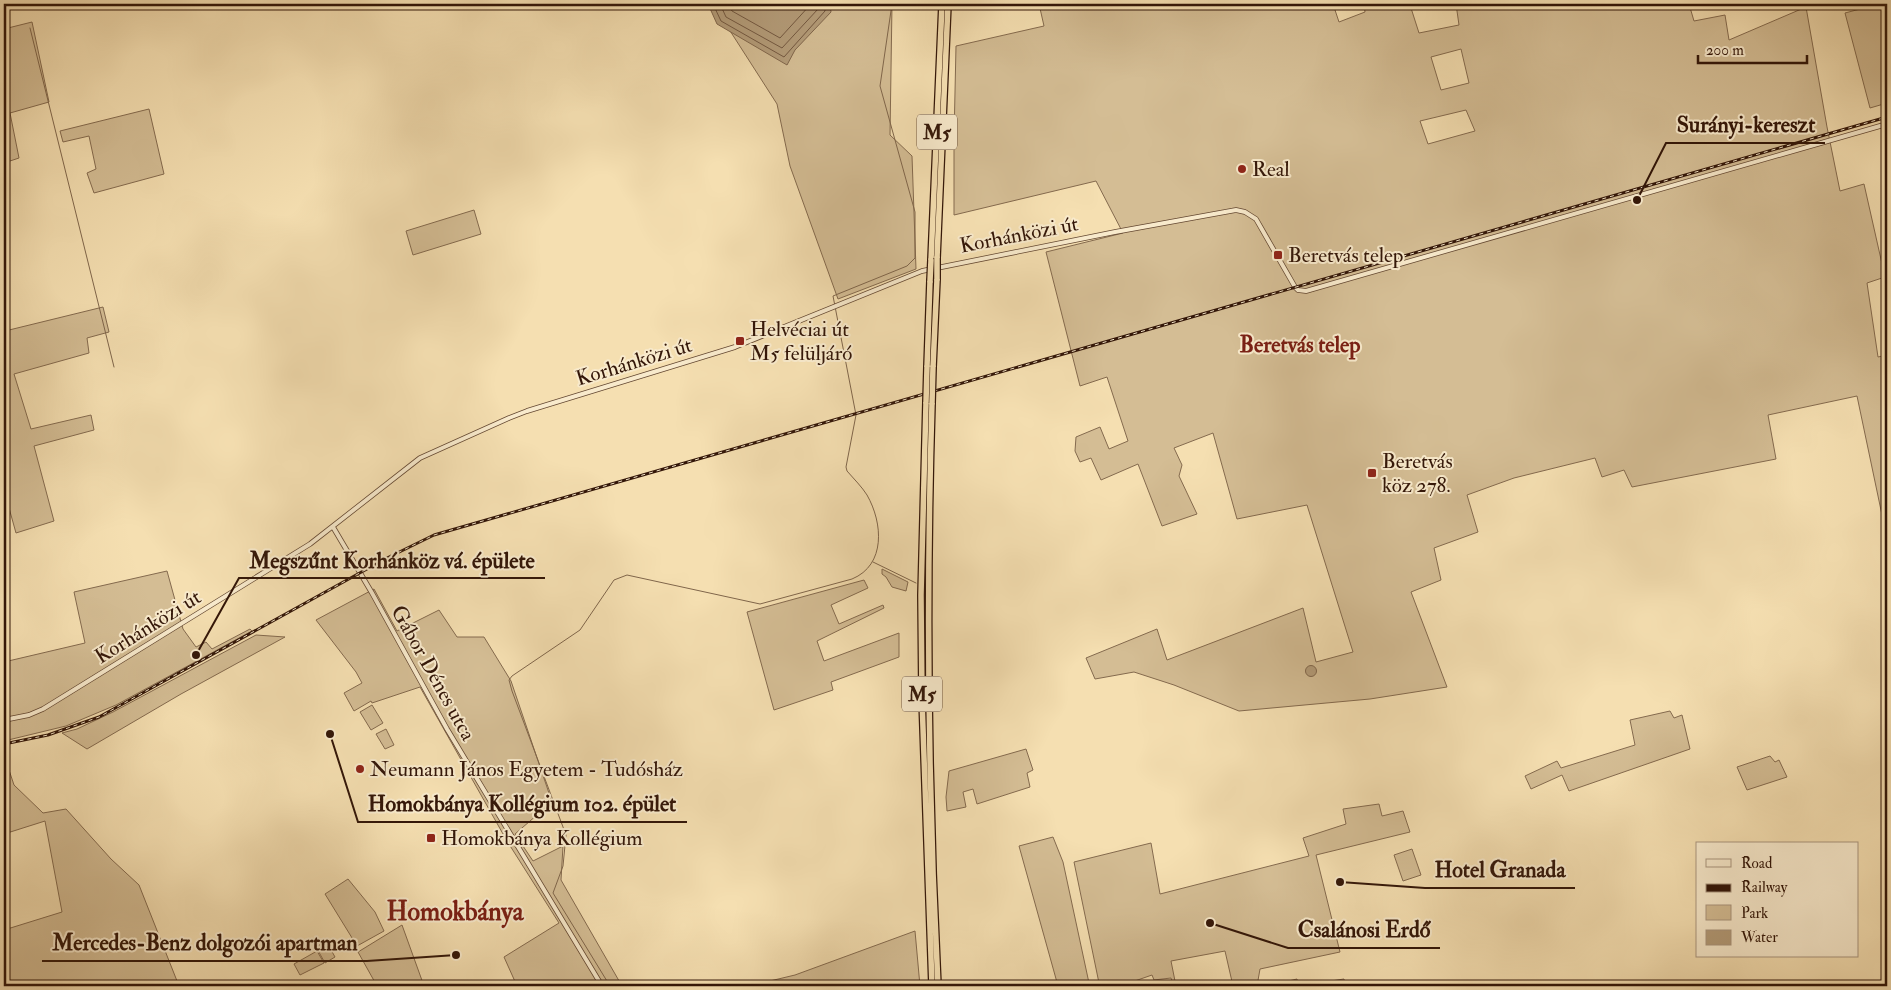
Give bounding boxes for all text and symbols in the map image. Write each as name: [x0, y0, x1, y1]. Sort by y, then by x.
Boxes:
scale bar: [1698, 32, 1807, 64]
text: 200 m: [1706, 41, 1744, 60]
callout: Surányi-kereszt: [1666, 106, 1825, 143]
text: Surányi-kereszt: [1677, 111, 1816, 140]
road number: M5: [917, 114, 957, 150]
place label: Real: [1252, 156, 1290, 183]
marker: Real: [1236, 163, 1248, 175]
street label: Korhánközi út: [957, 210, 1081, 260]
place label: Beretvás telep: [1288, 242, 1403, 269]
marker: Beretvás telep: [1272, 249, 1284, 261]
place label: Helvéciai út M5 felüljáró: [750, 316, 852, 367]
street label: Korhánközi út: [573, 331, 696, 392]
district label: Beretvás telep: [1240, 331, 1360, 360]
marker: Helvéciai út M5 felüljáró: [734, 335, 746, 347]
place label: Beretvás köz 278.: [1382, 448, 1453, 499]
marker: Beretvás köz 278.: [1366, 467, 1378, 479]
callout: Megszűnt Korhánköz vá. épülete: [239, 541, 545, 578]
text: Megszűnt Korhánköz vá. épülete: [248, 547, 536, 576]
street label: Korhánközi út: [90, 584, 206, 670]
street label: Gábor Dénes utca: [385, 601, 482, 746]
road number: M5: [902, 676, 942, 712]
place label: Neumann János Egyetem - Tudósház: [370, 756, 683, 783]
marker: Neumann János Egyetem - Tudósház: [354, 763, 366, 775]
callout: Homokbánya Kollégium 102. épület: [358, 785, 687, 822]
text: Homokbánya Kollégium 102. épület: [368, 790, 677, 819]
place label: Homokbánya Kollégium: [441, 825, 643, 852]
marker: Homokbánya Kollégium: [425, 832, 437, 844]
legend: [1696, 842, 1858, 958]
callout: Hotel Granada: [1425, 851, 1575, 888]
text: Road: [1741, 854, 1773, 873]
text: Hotel Granada: [1435, 856, 1566, 884]
text: Railway: [1741, 878, 1788, 897]
district label: Homokbánya: [387, 896, 525, 929]
text: Park: [1741, 904, 1768, 923]
callout: Csalánosi Erdő: [1288, 911, 1440, 948]
text: Csalánosi Erdő: [1298, 916, 1432, 944]
callout: Mercedes-Benz dolgozói apartman: [42, 924, 367, 961]
text: Water: [1740, 928, 1778, 947]
text: Mercedes-Benz dolgozói apartman: [51, 929, 358, 958]

